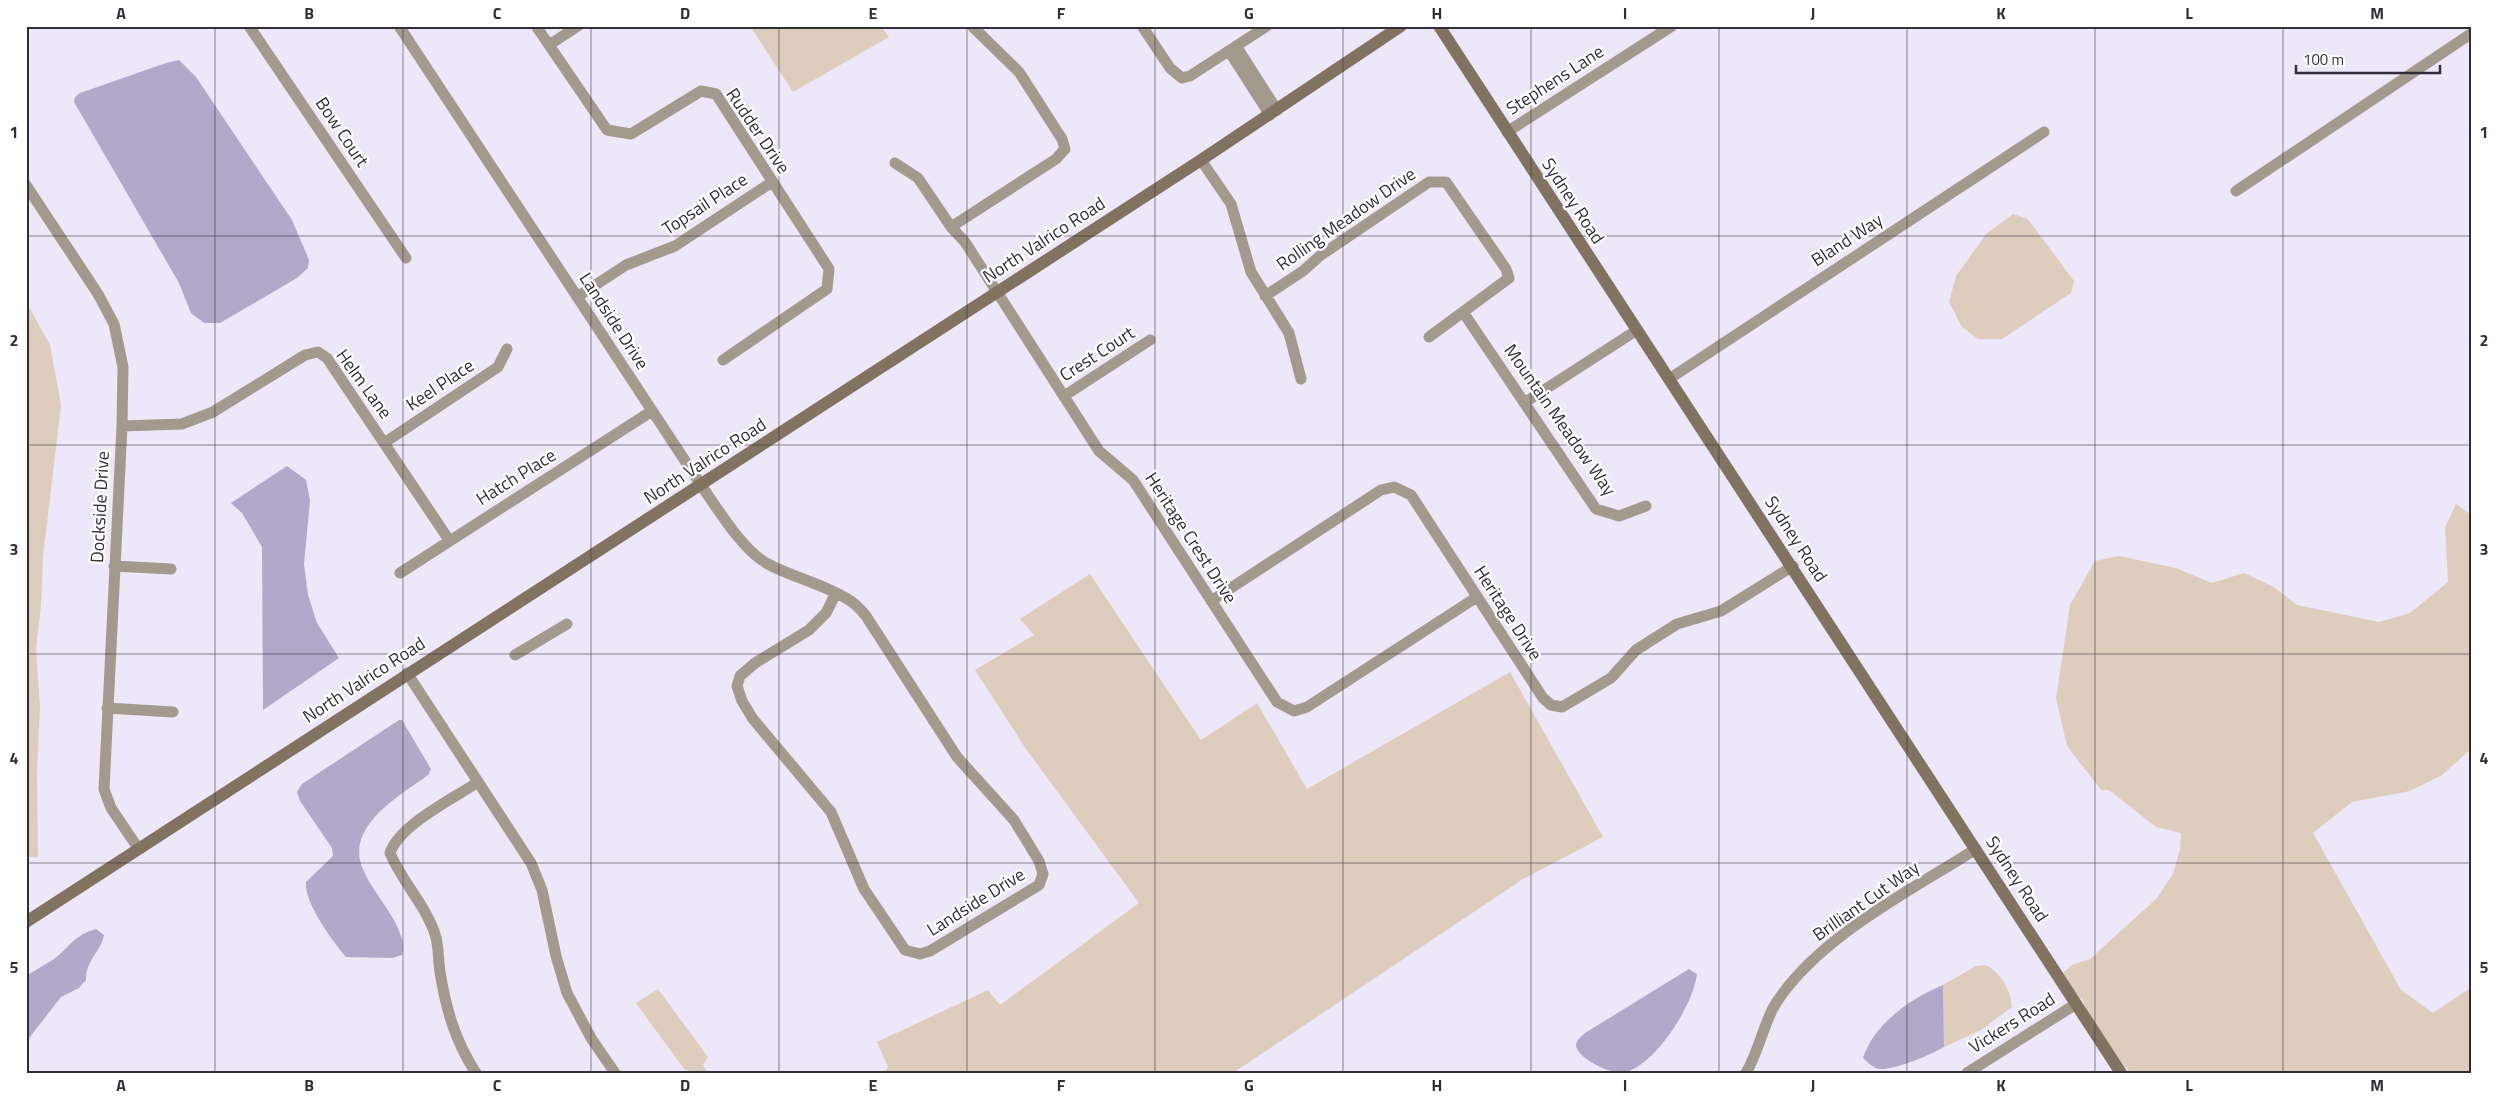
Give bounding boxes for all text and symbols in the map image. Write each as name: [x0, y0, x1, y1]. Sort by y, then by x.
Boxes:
text: A: [116, 1, 126, 25]
text: B: [304, 1, 314, 25]
text: C: [493, 1, 502, 25]
text: D: [680, 1, 690, 25]
text: E: [869, 1, 878, 25]
text: F: [1057, 1, 1066, 25]
text: G: [1244, 1, 1254, 25]
text: H: [1432, 1, 1442, 25]
text: I: [1623, 1, 1627, 25]
text: J: [1811, 1, 1815, 25]
text: K: [1996, 1, 2006, 25]
text: L: [2185, 1, 2193, 25]
text: M: [2370, 1, 2384, 25]
street label: Stephens Lane: [1501, 38, 1609, 121]
scale bar: [2296, 42, 2439, 74]
text: 100 m: [2303, 48, 2344, 71]
street label: Rudder Drive: [720, 82, 797, 179]
street label: Bow Court: [309, 91, 376, 173]
text: 1: [10, 120, 18, 144]
text: 1: [2480, 120, 2488, 144]
street label: Sydney Road: [1535, 152, 1611, 249]
street label: Rolling Meadow Drive: [1271, 160, 1421, 277]
street label: Topsail Place: [657, 166, 753, 241]
street label: North Valrico Road: [977, 190, 1110, 289]
street label: Bland Way: [1806, 206, 1888, 273]
street label: Landside Drive: [573, 267, 656, 375]
street label: Crest Court: [1054, 319, 1140, 388]
text: 2: [10, 328, 18, 352]
text: 2: [2480, 328, 2488, 352]
street label: Mountain Meadow Way: [1498, 338, 1623, 501]
street label: Helm Lane: [330, 343, 399, 424]
street label: Keel Place: [400, 352, 479, 417]
street label: North Valrico Road: [638, 411, 771, 510]
street label: Hatch Place: [471, 441, 561, 512]
street label: Dockside Drive: [83, 450, 116, 564]
street label: Heritage Crest Drive: [1139, 467, 1244, 609]
street label: Sydney Road: [1758, 490, 1834, 587]
text: 3: [10, 537, 18, 561]
text: 3: [2480, 537, 2488, 561]
street label: Heritage Drive: [1468, 560, 1549, 666]
street label: North Valrico Road: [297, 630, 430, 729]
text: 4: [10, 746, 19, 770]
text: 4: [2480, 746, 2489, 770]
street label: Sydney Road: [1979, 830, 2055, 927]
street label: Brilliant Cut Way: [1807, 853, 1925, 948]
street label: Landside Drive: [921, 861, 1030, 942]
text: 5: [10, 955, 19, 979]
text: 5: [2480, 955, 2489, 979]
street label: Vickers Road: [1963, 985, 2060, 1060]
text: A: [116, 1073, 126, 1097]
text: B: [304, 1073, 314, 1097]
text: C: [493, 1073, 502, 1097]
text: D: [680, 1073, 690, 1097]
text: E: [869, 1073, 878, 1097]
text: F: [1057, 1073, 1066, 1097]
text: G: [1244, 1073, 1254, 1097]
text: H: [1432, 1073, 1442, 1097]
text: I: [1623, 1073, 1627, 1097]
text: J: [1811, 1073, 1815, 1097]
text: K: [1996, 1073, 2006, 1097]
text: L: [2185, 1073, 2193, 1097]
text: M: [2370, 1073, 2384, 1097]

